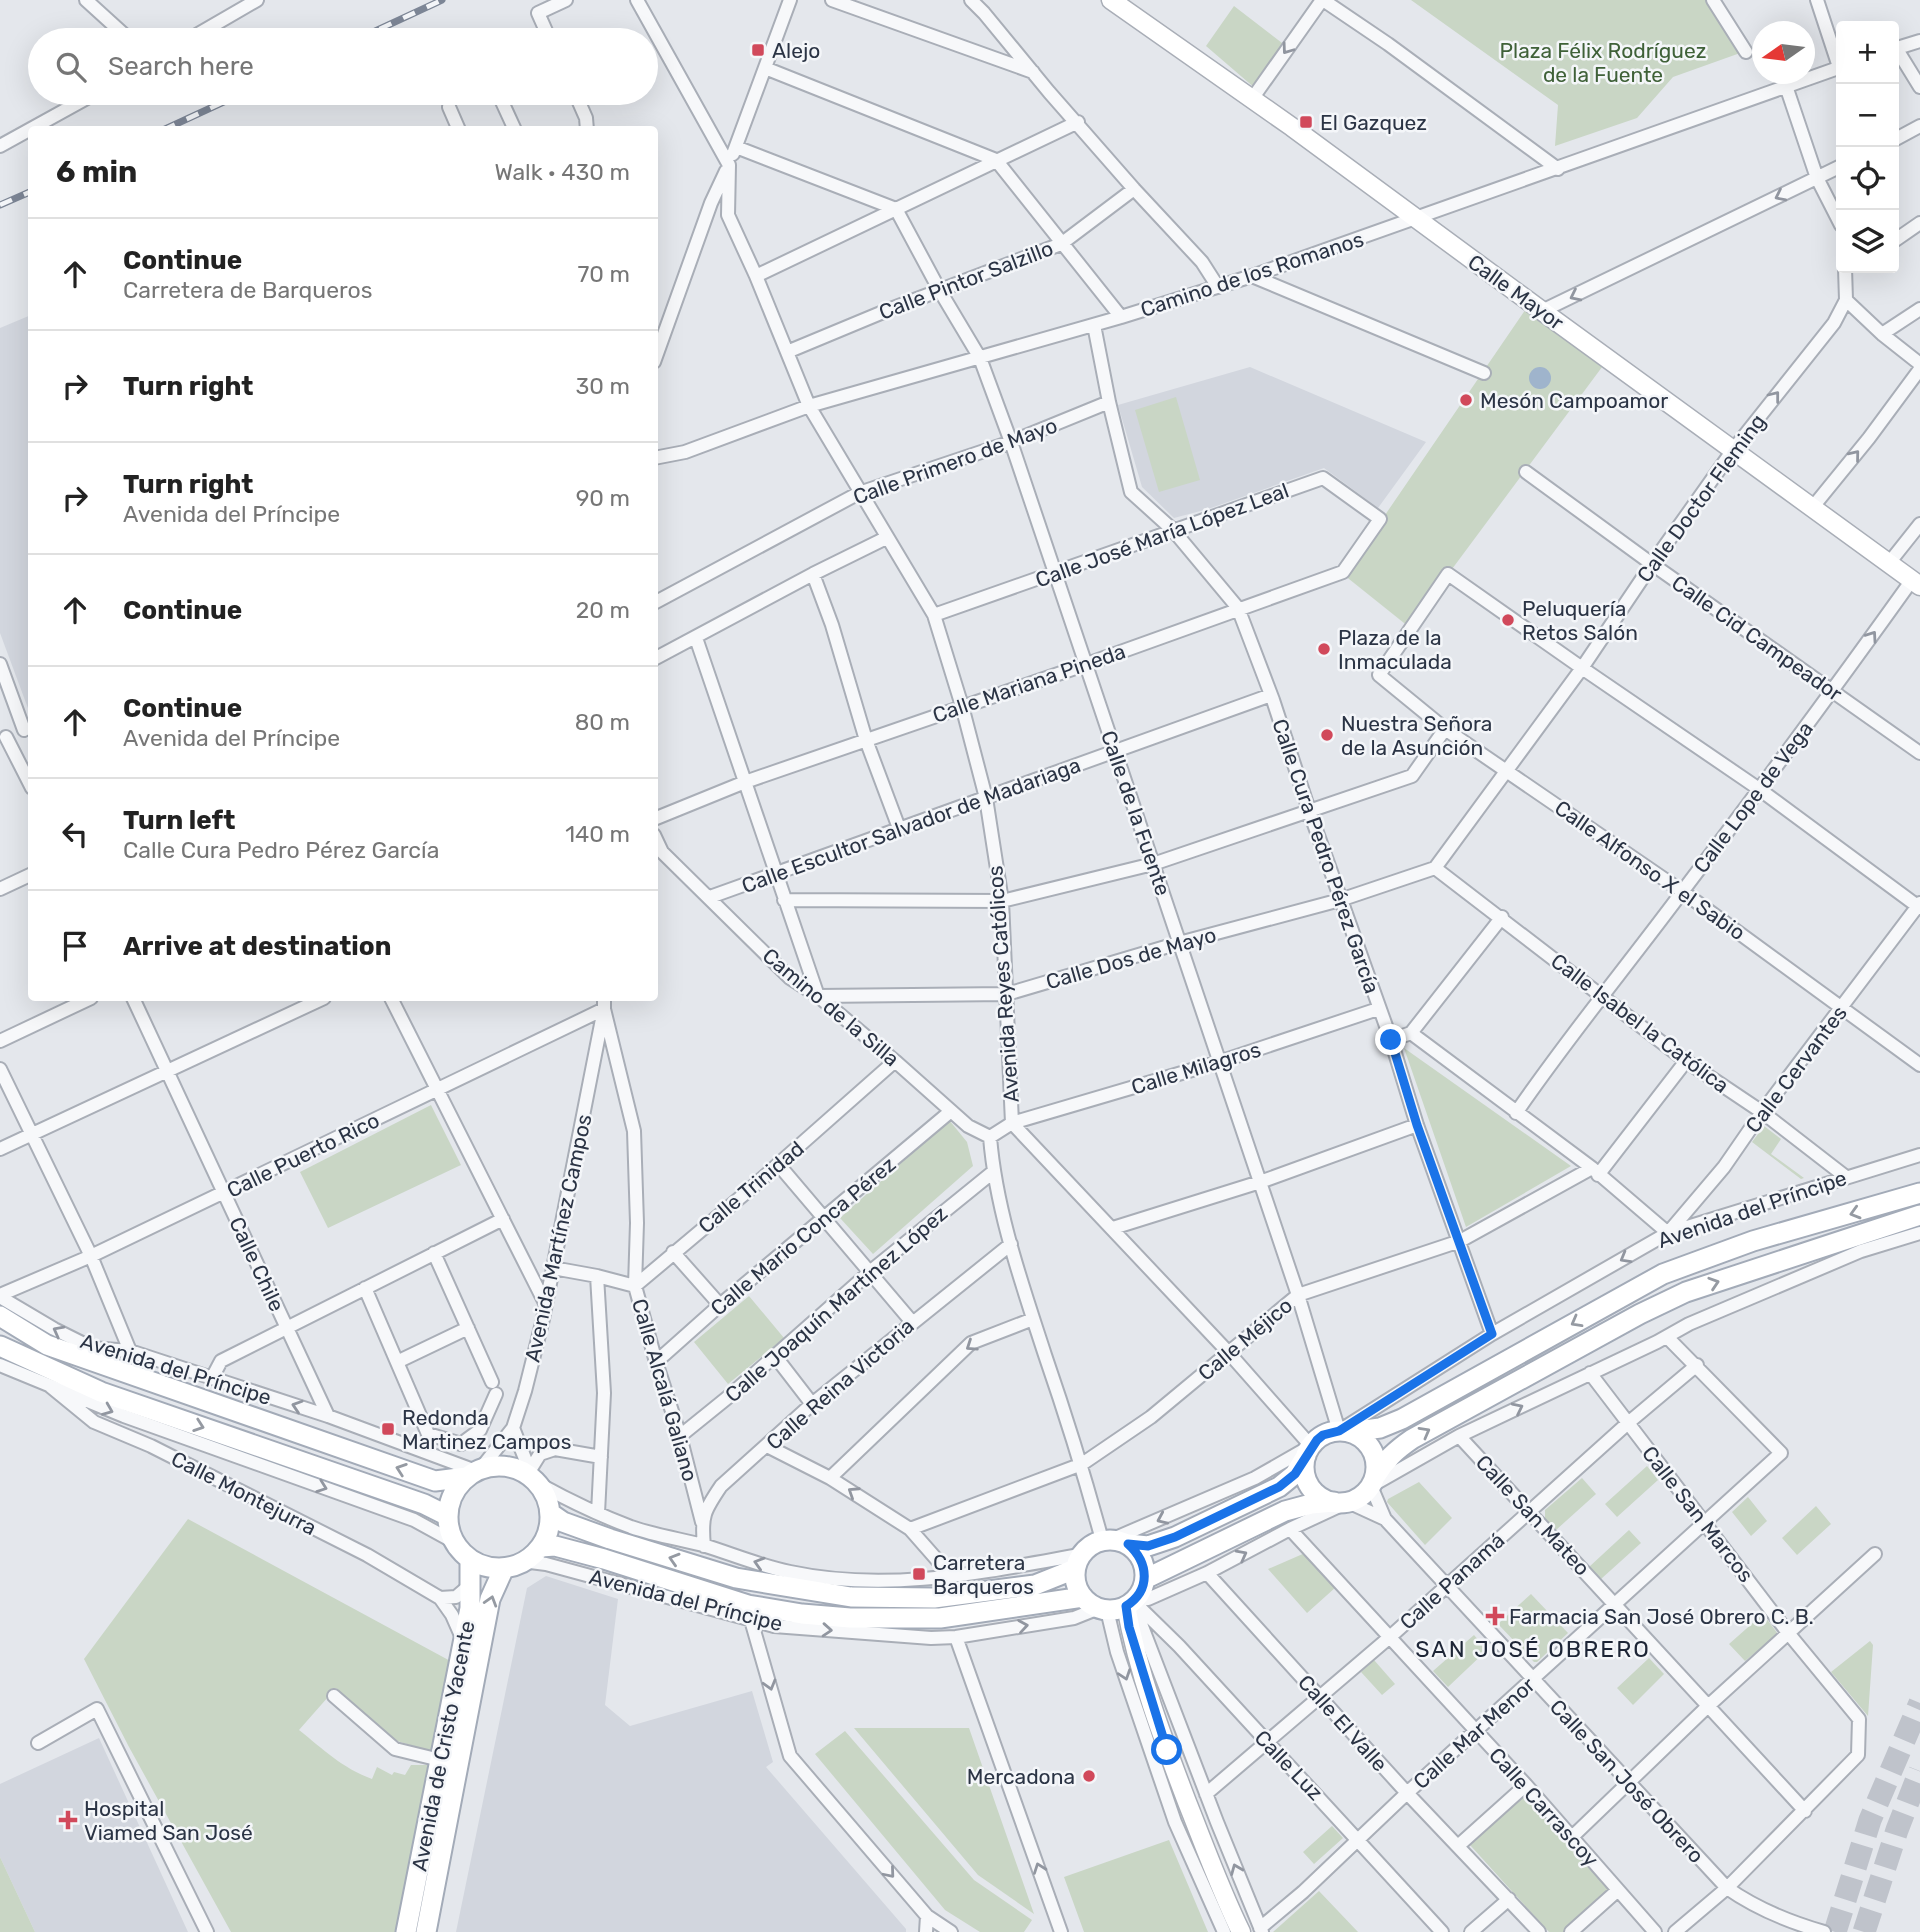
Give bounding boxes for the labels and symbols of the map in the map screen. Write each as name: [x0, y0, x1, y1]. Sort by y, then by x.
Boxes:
north arrow: [1752, 21, 1815, 84]
place label: Alejo: [772, 38, 820, 63]
park label: Plaza Félix Rodríguez de la Fuente: [1500, 38, 1706, 87]
one-way arrow: [1282, 41, 1295, 54]
marker: Alejo: [750, 42, 766, 58]
place label: El Gazquez: [1320, 110, 1427, 135]
marker: El Gazquez: [1298, 114, 1314, 130]
one-way arrow: [1775, 188, 1787, 202]
street label: Camino de los Romanos: [1137, 226, 1367, 322]
street label: Calle Pintor Salzillo: [875, 235, 1057, 325]
street label: Calle Mayor: [1463, 249, 1569, 335]
one-way arrow: [1570, 287, 1583, 301]
place label: Mesón Campoamor: [1480, 388, 1668, 413]
marker: Mesón Campoamor: [1458, 392, 1474, 408]
one-way arrow: [1767, 392, 1780, 404]
street label: Calle Doctor Fleming: [1632, 409, 1770, 587]
street label: Calle Primero de Mayo: [850, 412, 1060, 510]
one-way arrow: [1847, 450, 1860, 462]
street label: Calle José María López Leal: [1032, 478, 1292, 592]
street label: Calle Cid Campeador: [1667, 570, 1847, 706]
place label: Peluquería Retos Salón: [1522, 596, 1638, 645]
marker: Peluquería Retos Salón: [1500, 612, 1516, 628]
place label: Plaza de la Inmaculada: [1338, 625, 1452, 674]
one-way arrow: [1864, 631, 1876, 643]
street label: Calle Mariana Pineda: [929, 638, 1129, 728]
marker: Plaza de la Inmaculada: [1316, 641, 1332, 657]
place label: Nuestra Señora de la Asunción: [1341, 711, 1492, 760]
street label: Calle Cura Pedro Pérez García: [1267, 715, 1385, 997]
street label: Calle Lope de Vega: [1688, 716, 1818, 878]
street label: Calle de la Fuente: [1096, 727, 1176, 899]
marker: Nuestra Señora de la Asunción: [1319, 727, 1335, 743]
street label: Calle Escultor Salvador de Madariaga: [738, 752, 1084, 898]
street label: Calle Alfonso X el Sabio: [1550, 795, 1750, 945]
street label: Avenida Reyes Católicos: [982, 865, 1024, 1103]
street label: Calle Dos de Mayo: [1043, 922, 1219, 994]
street label: Camino de la Silla: [758, 943, 904, 1071]
street label: Calle Isabel la Católica: [1546, 948, 1734, 1098]
street label: Calle Cervantes: [1740, 1001, 1852, 1137]
route end: [1375, 1024, 1406, 1055]
street label: Calle Milagros: [1128, 1036, 1264, 1100]
street label: Calle Puerto Rico: [223, 1107, 383, 1203]
street label: Avenida Martínez Campos: [519, 1112, 597, 1364]
street label: Calle Trinidad: [693, 1136, 809, 1238]
street label: Calle Mario Conca Pérez: [705, 1151, 901, 1321]
street label: Avenida del Príncipe: [1654, 1165, 1850, 1253]
street label: Calle Joaquín Martínez López: [720, 1201, 952, 1407]
one-way arrow: [1849, 1204, 1861, 1219]
street label: Calle Chile: [224, 1213, 290, 1315]
one-way arrow: [1620, 1250, 1633, 1263]
one-way arrow: [1707, 1277, 1719, 1291]
street label: Calle Méjico: [1193, 1292, 1297, 1386]
street label: Calle Alcalá Galiano: [627, 1296, 703, 1484]
street label: Calle Reina Victoria: [761, 1313, 919, 1455]
one-way arrow: [1571, 1314, 1583, 1327]
one-way arrow: [52, 1325, 65, 1339]
street label: Avenida del Príncipe: [78, 1328, 274, 1410]
one-way arrow: [966, 1338, 979, 1350]
one-way arrow: [291, 1400, 303, 1414]
one-way arrow: [102, 1402, 114, 1416]
one-way arrow: [1511, 1402, 1523, 1416]
place label: Redonda Martinez Campos: [402, 1405, 571, 1454]
one-way arrow: [193, 1418, 205, 1432]
marker: Redonda Martinez Campos: [380, 1421, 396, 1437]
one-way arrow: [1418, 1427, 1430, 1440]
street label: Calle San Marcos: [1637, 1441, 1759, 1587]
street label: Calle Montejurra: [167, 1446, 321, 1540]
street label: Calle San Mateo: [1471, 1450, 1595, 1580]
one-way arrow: [395, 1463, 407, 1477]
one-way arrow: [316, 1479, 328, 1493]
one-way arrow: [848, 1488, 861, 1501]
one-way arrow: [1157, 1511, 1169, 1525]
street label: Calle Panamá: [1395, 1528, 1509, 1634]
one-way arrow: [1235, 1549, 1247, 1563]
place label: Carretera Barqueros: [933, 1550, 1034, 1599]
one-way arrow: [669, 1552, 681, 1567]
one-way arrow: [753, 1557, 765, 1571]
street label: Avenida del Príncipe: [587, 1564, 785, 1636]
marker: Carretera Barqueros: [911, 1566, 927, 1582]
one-way arrow: [483, 1595, 498, 1607]
place label: Farmacia San José Obrero C. B.: [1509, 1604, 1814, 1629]
marker: Farmacia San José Obrero C. B.: [1487, 1608, 1503, 1624]
street label: Avenida de Cristo Yacente: [406, 1619, 480, 1873]
one-way arrow: [1017, 1619, 1029, 1634]
one-way arrow: [822, 1622, 833, 1637]
district label: SAN JOSÉ OBRERO: [1415, 1635, 1651, 1663]
one-way arrow: [1117, 1669, 1131, 1681]
street label: Calle El Valle: [1293, 1670, 1393, 1776]
street label: Calle Mar Menor: [1408, 1672, 1540, 1794]
one-way arrow: [761, 1679, 776, 1691]
street label: Calle San José Obrero: [1545, 1694, 1709, 1868]
street label: Calle Luz: [1250, 1725, 1328, 1805]
route start: [1151, 1734, 1182, 1765]
street label: Calle Carrascoy: [1484, 1742, 1604, 1872]
place label: Mercadona: [967, 1764, 1075, 1789]
marker: Mercadona: [1081, 1768, 1097, 1784]
place label: Hospital Viamed San José: [84, 1796, 253, 1845]
marker: Hospital Viamed San José: [58, 1810, 78, 1830]
one-way arrow: [1033, 1862, 1047, 1874]
one-way arrow: [1230, 1864, 1244, 1876]
one-way arrow: [882, 1865, 894, 1878]

